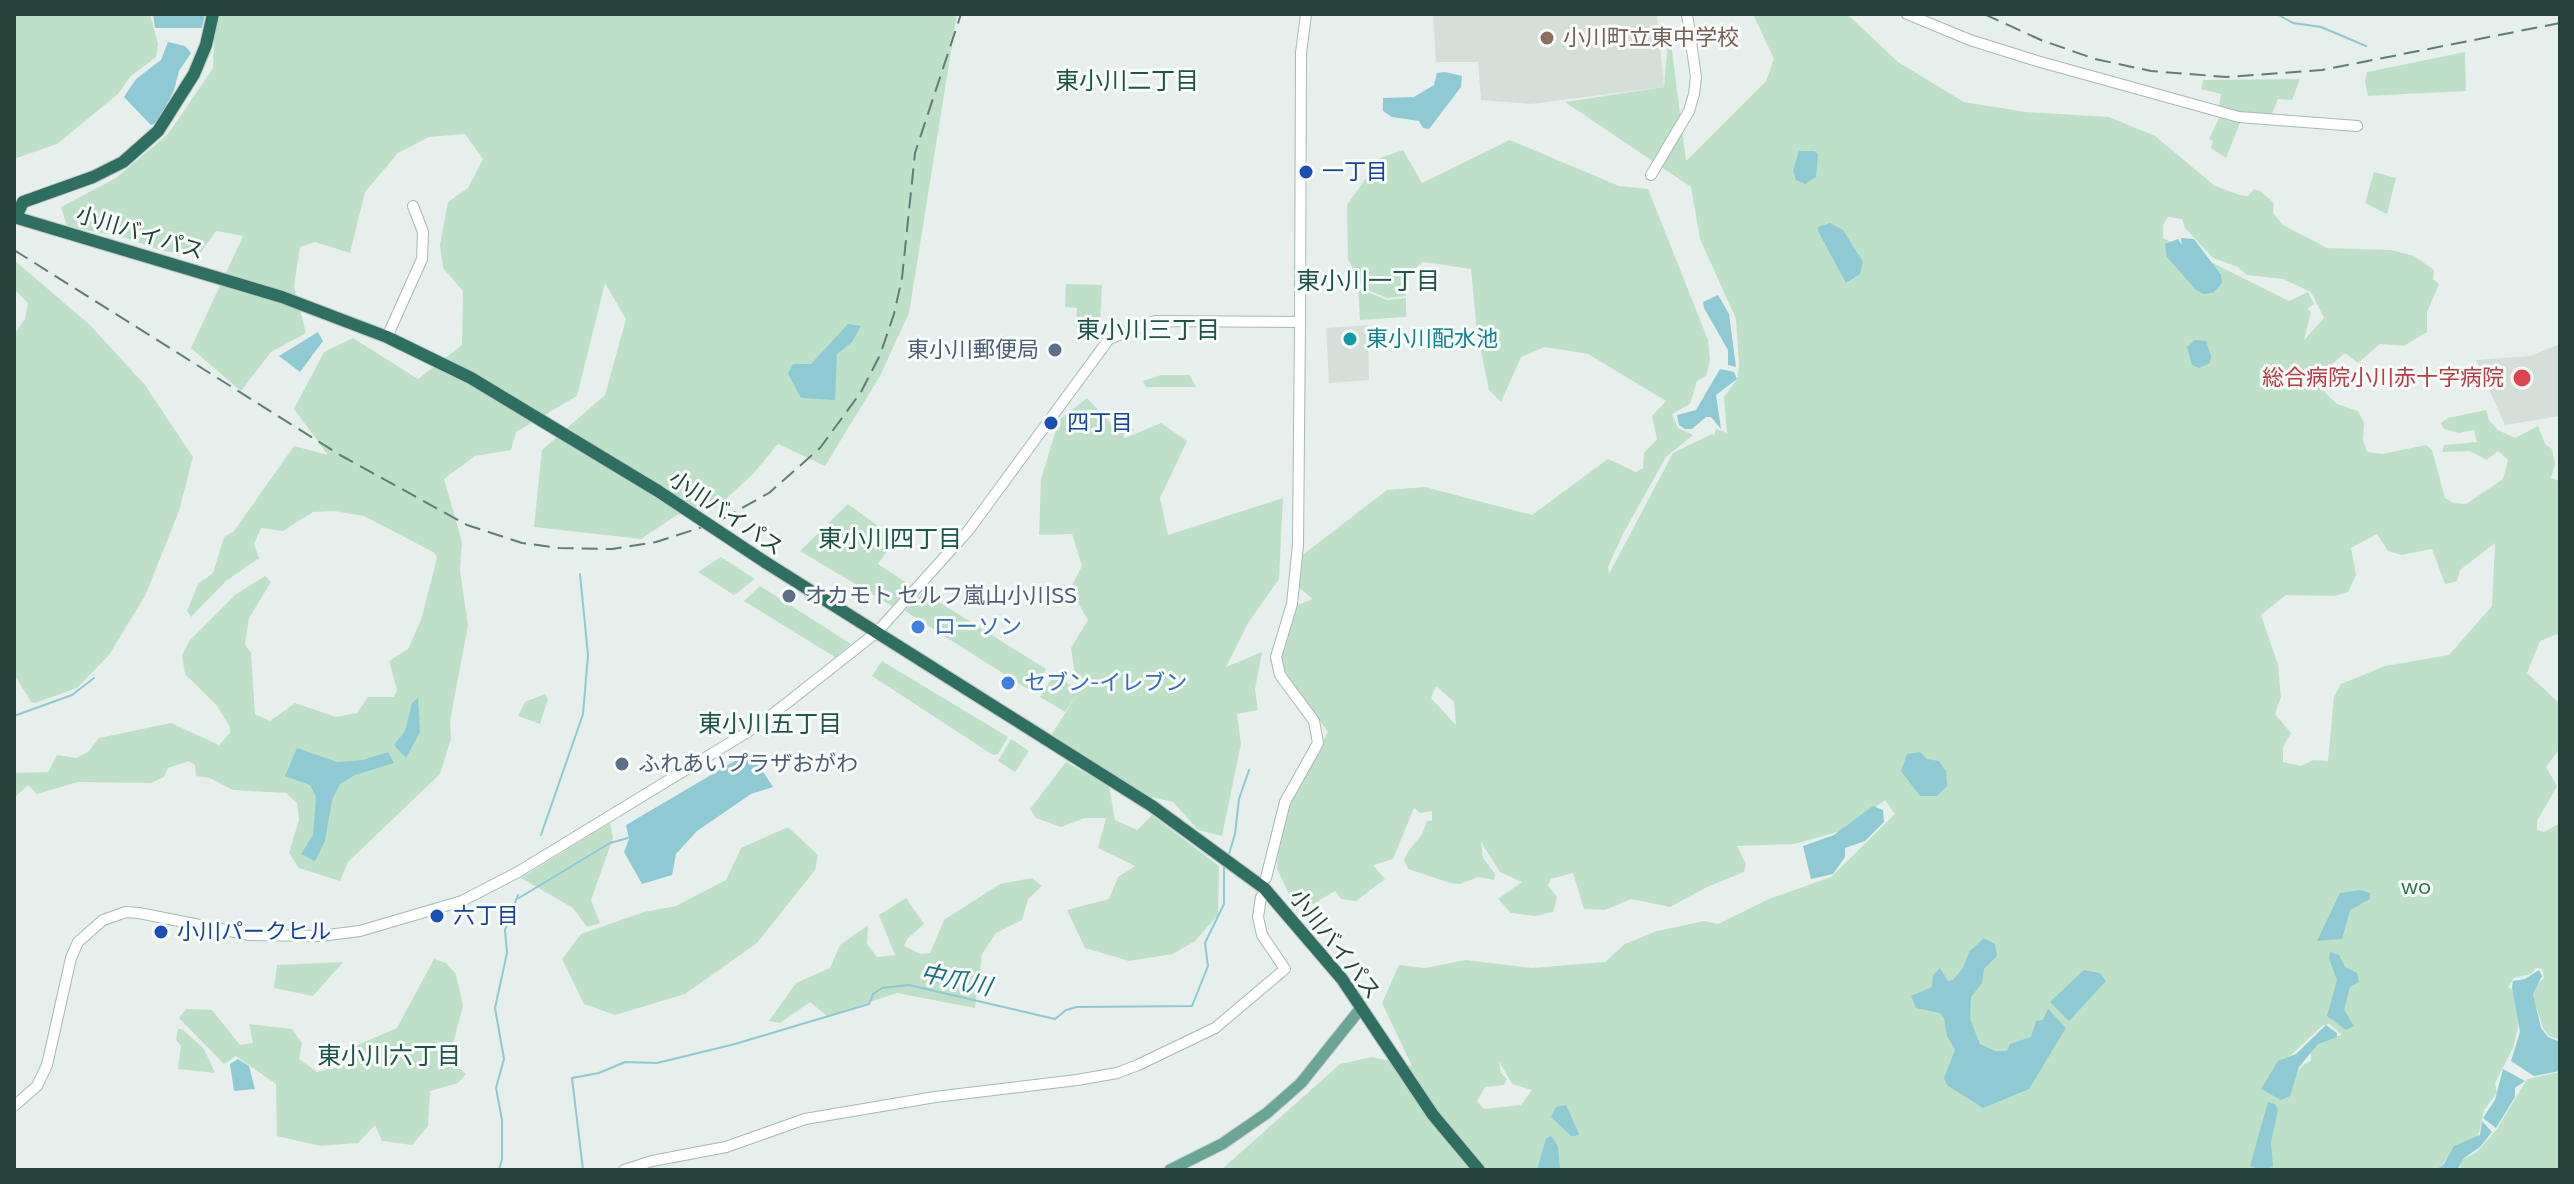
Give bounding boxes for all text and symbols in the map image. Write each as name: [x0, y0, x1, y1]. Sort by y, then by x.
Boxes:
place label: 小川町立東中学校: [1563, 25, 1739, 51]
marker: 小川町立東中学校: [1538, 29, 1556, 47]
district label: 東小川二丁目: [1055, 67, 1199, 95]
place label: 一丁目: [1322, 159, 1388, 185]
marker: 一丁目: [1297, 163, 1315, 181]
street label: 小川バイパス: [73, 201, 207, 265]
district label: 東小川一丁目: [1296, 267, 1440, 295]
district label: 東小川三丁目: [1076, 316, 1220, 344]
place label: 東小川配水池: [1366, 326, 1498, 352]
marker: 東小川配水池: [1341, 330, 1359, 348]
place label: 東小川郵便局: [907, 337, 1039, 363]
marker: 東小川郵便局: [1046, 341, 1064, 359]
place label: 総合病院小川赤十字病院: [2262, 365, 2504, 391]
marker: 総合病院小川赤十字病院: [2511, 367, 2533, 389]
place label: 四丁目: [1067, 410, 1133, 436]
marker: 四丁目: [1042, 414, 1060, 432]
street label: 小川バイパス: [664, 465, 788, 561]
district label: 東小川四丁目: [818, 525, 962, 553]
place label: オカモト セルフ嵐山小川SS: [805, 583, 1077, 609]
marker: オカモト セルフ嵐山小川SS: [780, 587, 798, 605]
place label: ローソン: [934, 614, 1022, 640]
marker: ローソン: [909, 618, 927, 636]
place label: セブン-イレブン: [1024, 670, 1187, 696]
marker: セブン-イレブン: [999, 674, 1017, 692]
district label: 東小川五丁目: [698, 710, 842, 738]
place label: ふれあいプラザおがわ: [638, 751, 858, 777]
marker: ふれあいプラザおがわ: [613, 755, 631, 773]
park label: wo: [2401, 874, 2431, 900]
street label: 小川バイパス: [1284, 884, 1386, 1004]
place label: 六丁目: [453, 903, 519, 929]
marker: 六丁目: [428, 907, 446, 925]
place label: 小川パークヒル: [177, 919, 331, 945]
marker: 小川パークヒル: [152, 923, 170, 941]
water label: 中爪川: [918, 958, 994, 1002]
district label: 東小川六丁目: [317, 1042, 461, 1070]

